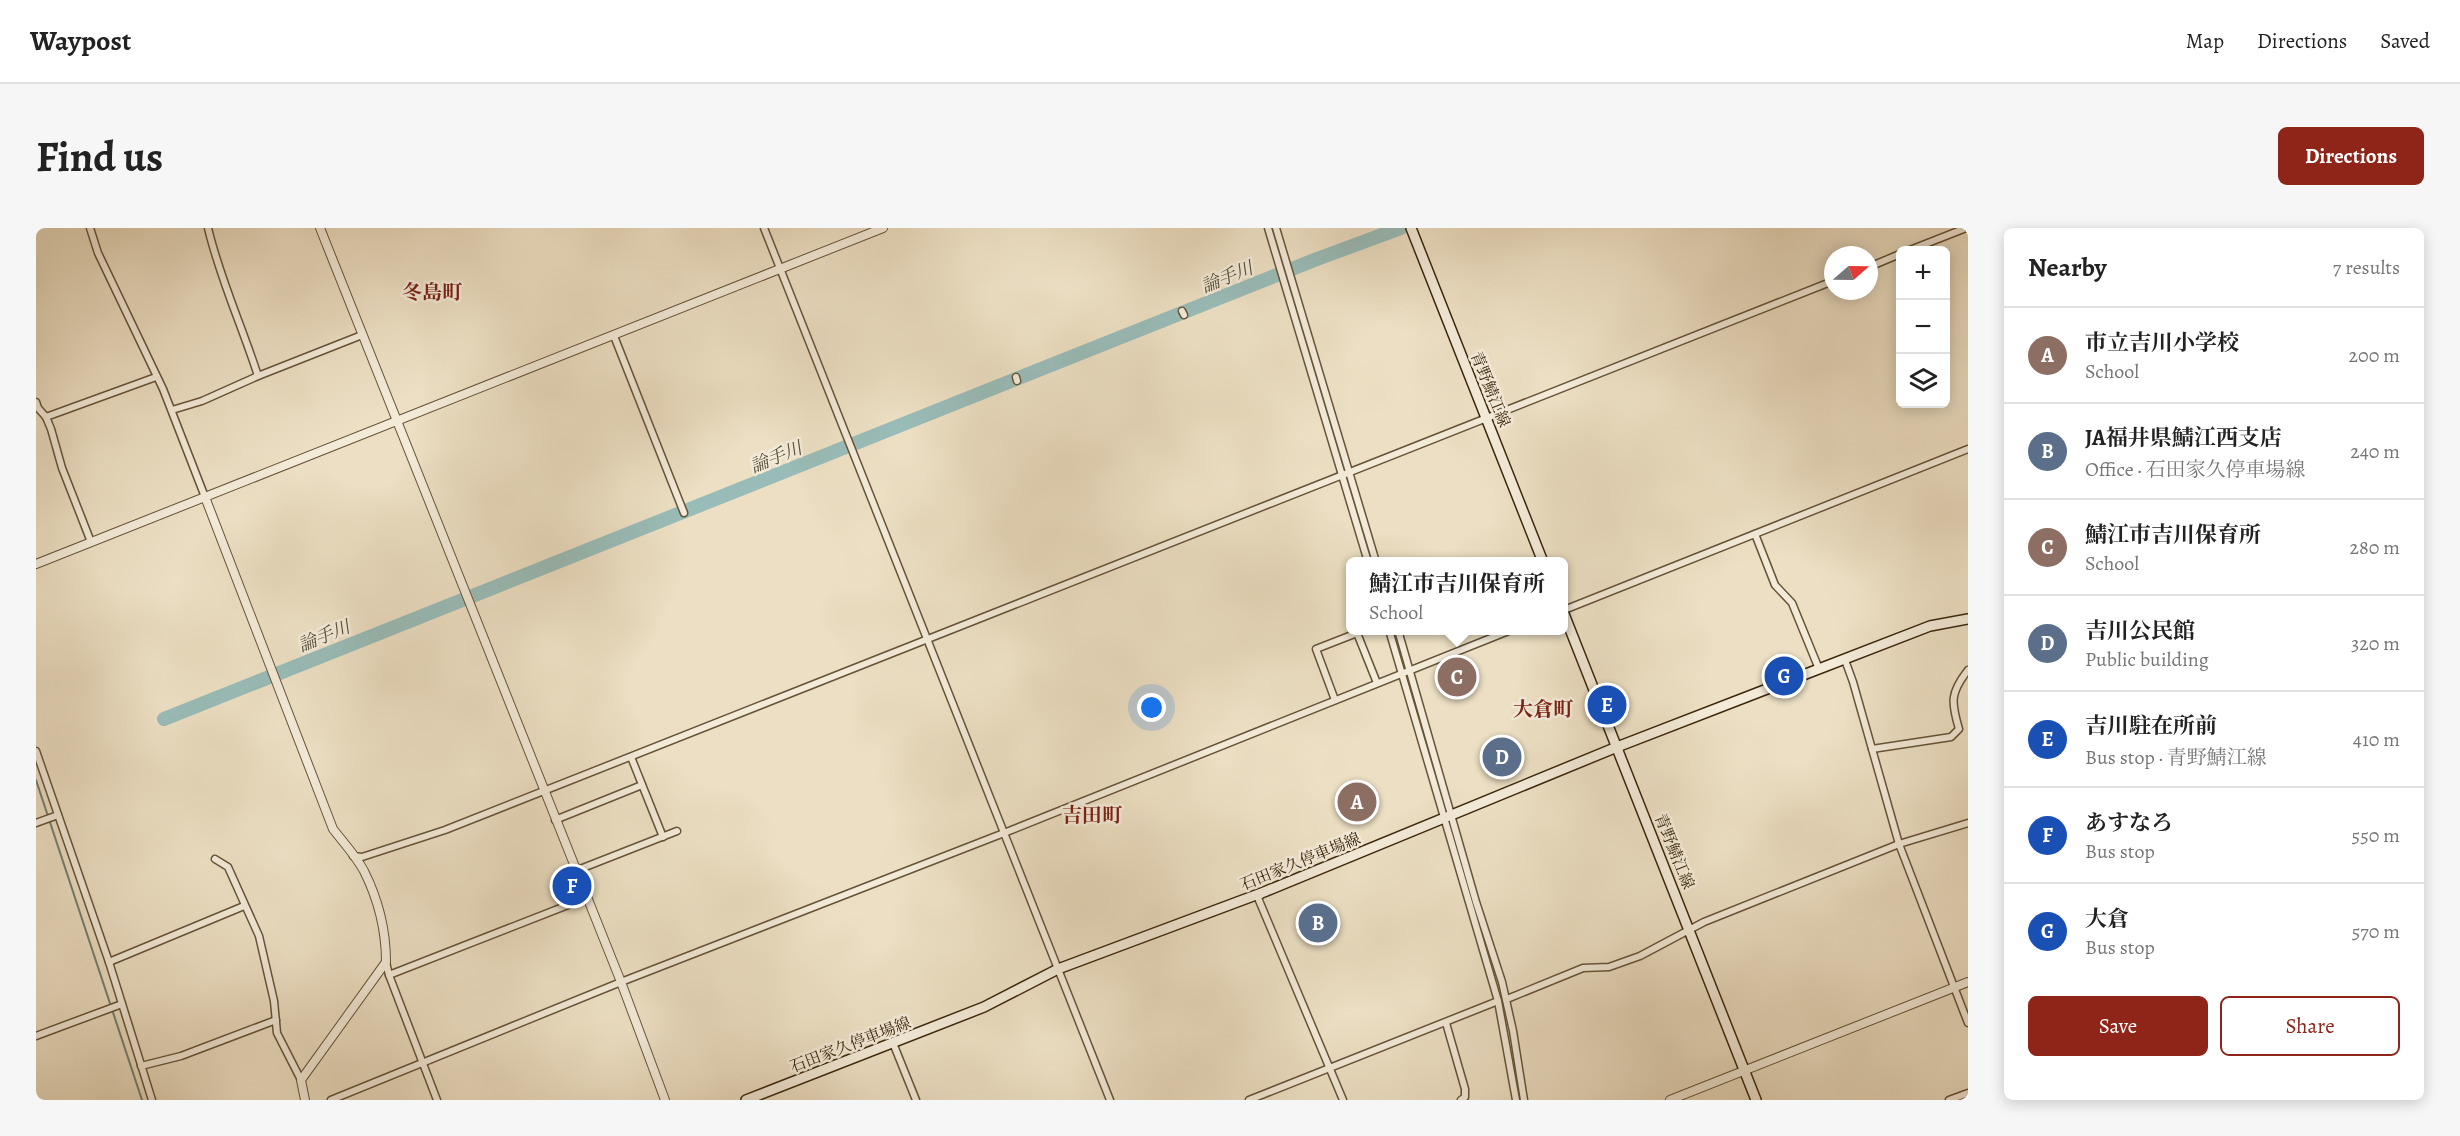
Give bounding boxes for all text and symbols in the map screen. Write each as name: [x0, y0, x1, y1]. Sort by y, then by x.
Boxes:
text: Waypost: [30, 22, 131, 60]
text: Map: [2186, 27, 2224, 55]
text: Directions: [2257, 27, 2347, 55]
text: Saved: [2380, 27, 2430, 55]
button: Directions: [2278, 127, 2424, 185]
text: Find us: [36, 128, 163, 185]
north arrow: [1824, 246, 1878, 300]
map controls: [1896, 246, 1950, 408]
button: +: [1896, 246, 1950, 300]
text: Nearby: [2028, 250, 2107, 285]
text: 7 results: [2333, 254, 2400, 281]
water label: 論手川: [1197, 255, 1258, 298]
district label: 冬島町: [402, 279, 463, 306]
button: −: [1896, 300, 1950, 354]
text: 市立吉川小学校: [2085, 328, 2239, 358]
text: A: [2041, 342, 2054, 369]
text: 200 m: [2349, 342, 2400, 369]
street label: 青野鯖江線: [1465, 348, 1515, 431]
button: layers: [1896, 354, 1950, 408]
text: School: [2085, 358, 2139, 385]
text: JA福井県鯖江西支店: [2085, 423, 2282, 453]
water label: 論手川: [746, 435, 807, 478]
text: B: [2041, 438, 2054, 465]
text: 240 m: [2350, 438, 2400, 465]
text: Office · 石田家久停車場線: [2085, 456, 2306, 483]
text: 鯖江市吉川保育所: [2085, 520, 2261, 550]
text: C: [2041, 534, 2054, 561]
text: 280 m: [2350, 534, 2400, 561]
text: School: [2085, 550, 2139, 577]
popup: [1346, 557, 1568, 635]
text: 鯖江市吉川保育所: [1369, 569, 1545, 599]
text: School: [1369, 599, 1423, 626]
water label: 論手川: [294, 614, 355, 657]
text: 吉川公民館: [2085, 616, 2195, 646]
text: D: [2041, 630, 2054, 657]
text: 320 m: [2351, 630, 2400, 657]
text: Public building: [2085, 646, 2209, 673]
pin: C: [1438, 654, 1476, 700]
pin: G: [1764, 654, 1804, 698]
pin: E: [1588, 682, 1626, 728]
your location: [1137, 693, 1166, 722]
district label: 大倉町: [1513, 696, 1574, 723]
text: 吉川駐在所前: [2085, 711, 2217, 741]
text: E: [2042, 726, 2053, 753]
text: 410 m: [2353, 726, 2400, 753]
pin: D: [1482, 734, 1522, 780]
text: Bus stop · 青野鯖江線: [2085, 744, 2267, 771]
pin: A: [1338, 780, 1376, 824]
district label: 吉田町: [1062, 802, 1123, 829]
text: あすなろ: [2085, 808, 2173, 838]
street label: 青野鯖江線: [1649, 810, 1699, 893]
text: F: [2042, 822, 2053, 849]
text: 550 m: [2352, 822, 2400, 849]
street label: 石田家久停車場線: [1237, 828, 1364, 896]
text: Bus stop: [2085, 838, 2155, 865]
pin: F: [552, 864, 592, 908]
pin: B: [1298, 900, 1338, 946]
text: 大倉: [2085, 904, 2129, 934]
text: G: [2041, 918, 2054, 945]
text: 570 m: [2352, 918, 2400, 945]
text: Bus stop: [2085, 934, 2155, 961]
button: Save: [2028, 996, 2208, 1056]
button: Share: [2220, 996, 2400, 1056]
street label: 石田家久停車場線: [787, 1012, 914, 1078]

